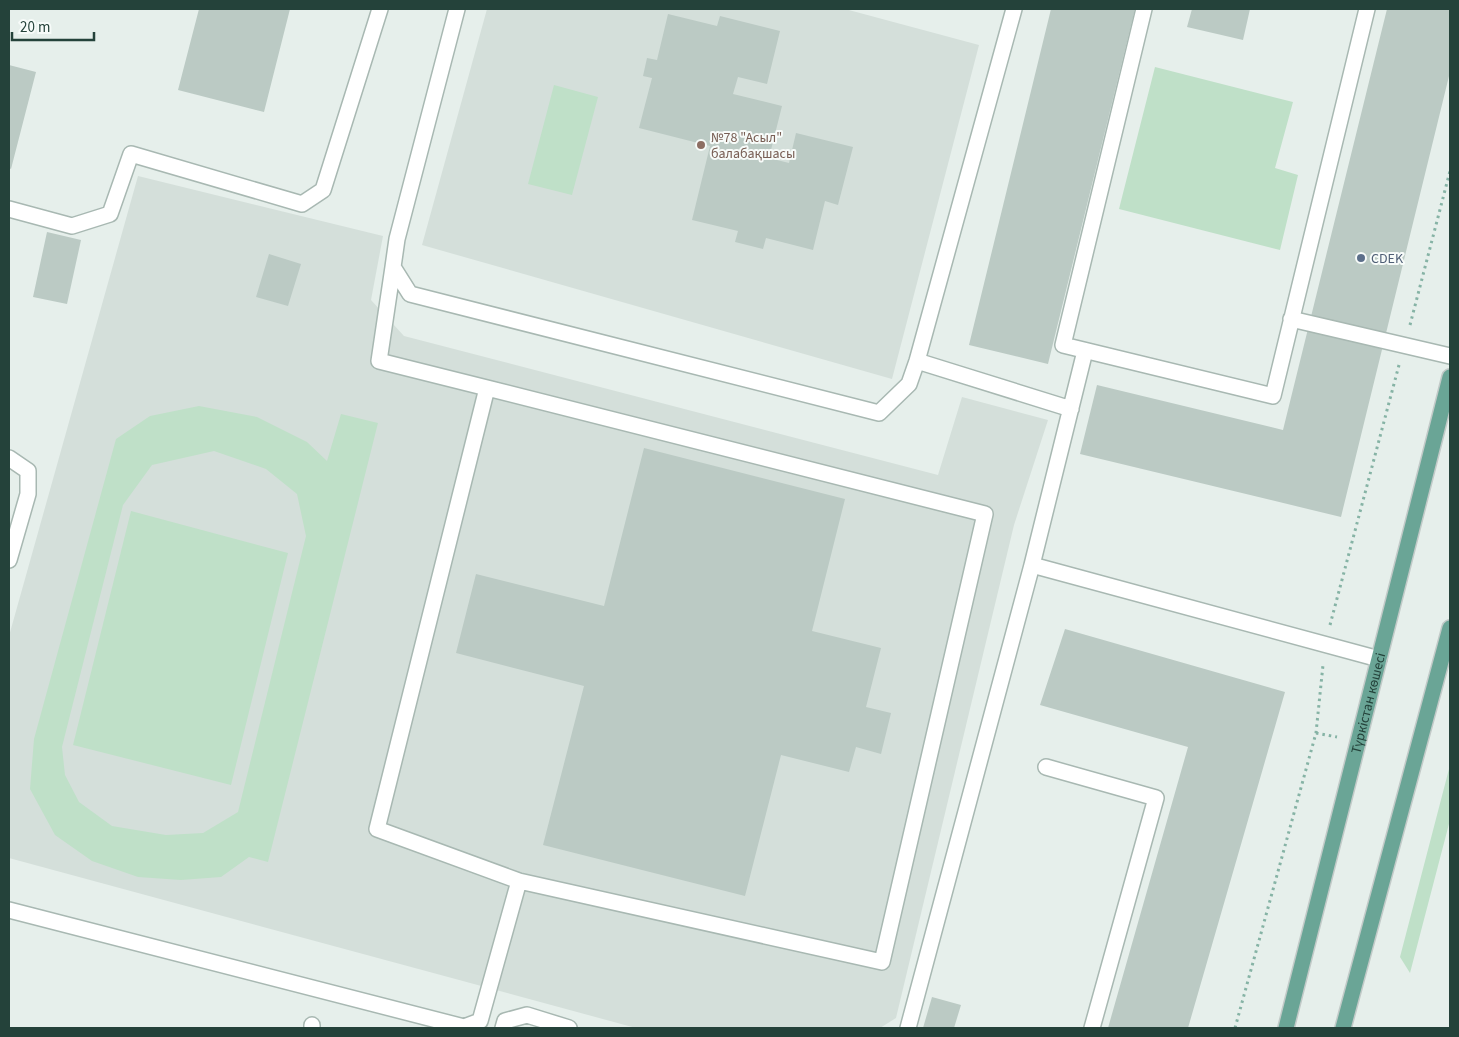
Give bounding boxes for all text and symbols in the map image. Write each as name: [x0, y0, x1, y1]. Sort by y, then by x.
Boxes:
scale bar: [12, 10, 95, 42]
text: 20 m: [20, 17, 50, 38]
place label: №78 "Асыл" балабақшасы: [711, 128, 795, 164]
marker: №78 "Асыл" балабақшасы: [695, 139, 707, 151]
place label: CDEK: [1371, 249, 1404, 269]
marker: CDEK: [1355, 252, 1367, 264]
street label: Түркістан көшесі: [1346, 651, 1391, 756]

